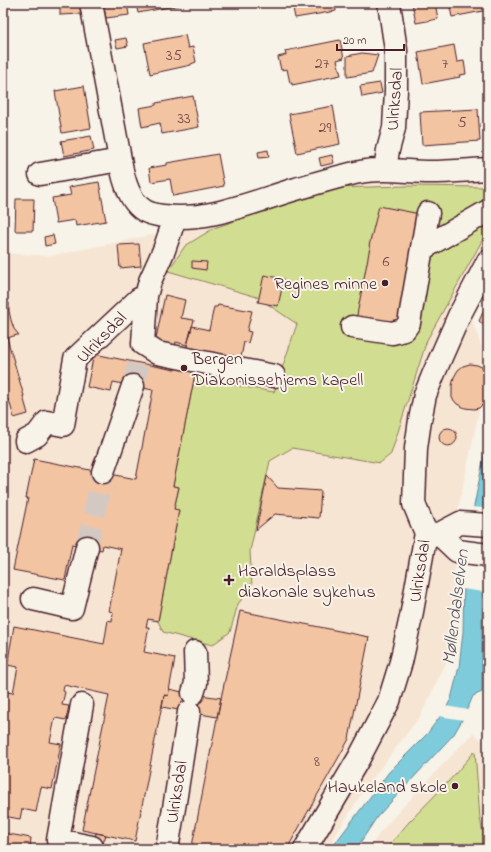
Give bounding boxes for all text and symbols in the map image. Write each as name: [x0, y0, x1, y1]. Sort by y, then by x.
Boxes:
scale bar: [337, 26, 404, 52]
text: 20 m: [343, 32, 366, 50]
house number: 35: [166, 44, 182, 68]
house number: 27: [315, 52, 330, 76]
house number: 7: [442, 52, 449, 76]
street label: Ulriksdal: [381, 67, 411, 132]
house number: 33: [177, 107, 191, 131]
house number: 5: [457, 111, 467, 135]
house number: 29: [319, 116, 332, 140]
house number: 6: [382, 250, 390, 274]
place label: Regines minne: [274, 272, 378, 299]
marker: Regines minne: [380, 278, 390, 288]
street label: Ulriksdal: [71, 307, 134, 370]
place label: Bergen Diakonissehjems kapell: [191, 347, 363, 394]
marker: Bergen Diakonissehjems kapell: [179, 363, 189, 373]
street label: Ulriksdal: [403, 538, 439, 605]
water label: Møllendalselven: [436, 547, 477, 667]
place label: Haraldsplass diakonale sykehus: [238, 559, 376, 606]
marker: Haraldsplass diakonale sykehus: [223, 574, 235, 586]
house number: 8: [314, 750, 320, 774]
street label: Ulriksdal: [160, 759, 196, 826]
place label: Haukeland skole: [327, 775, 448, 801]
marker: Haukeland skole: [450, 781, 460, 791]

